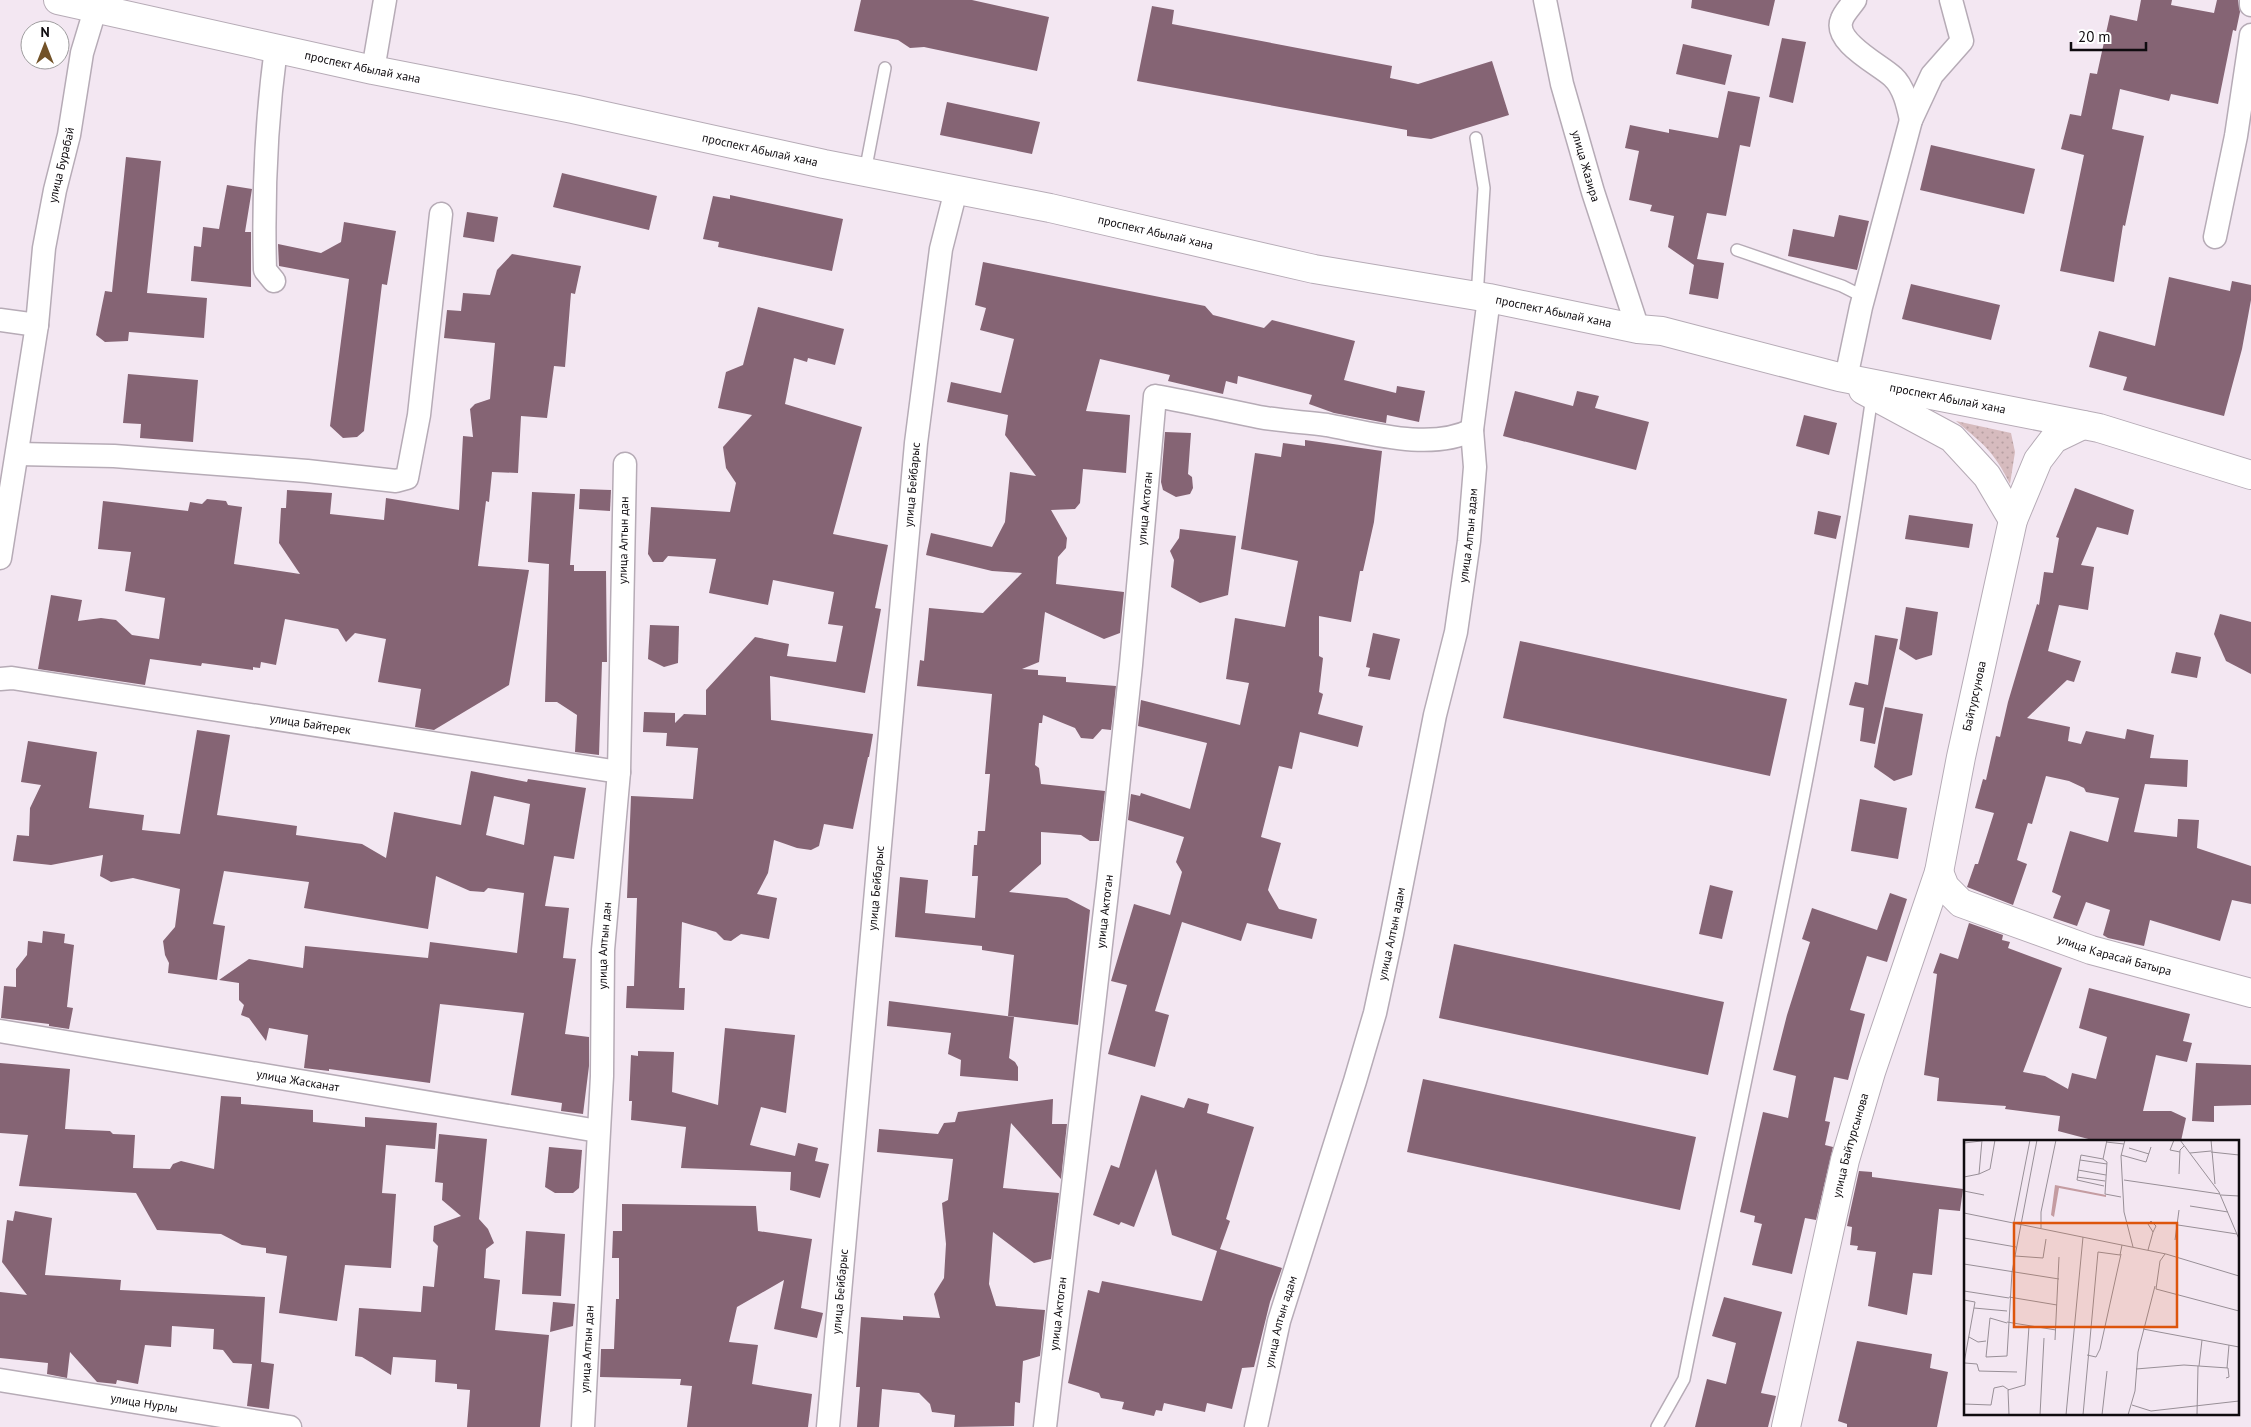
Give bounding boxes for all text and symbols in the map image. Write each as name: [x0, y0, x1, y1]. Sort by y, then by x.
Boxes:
north arrow: [20, 20, 70, 70]
scale bar: [2071, 20, 2146, 52]
text: N: [40, 23, 50, 41]
text: 20 m: [2078, 27, 2111, 46]
street label: проспект Абылай хана: [303, 47, 422, 86]
street label: улица Бурабай: [45, 126, 77, 204]
street label: улица Жазира: [1569, 128, 1604, 204]
street label: проспект Абылай хана: [701, 130, 820, 169]
street label: проспект Абылай хана: [1096, 211, 1215, 253]
street label: проспект Абылай хана: [1494, 292, 1613, 330]
street label: проспект Абылай хана: [1889, 379, 2007, 417]
street label: улица Бейбарыс: [900, 441, 923, 528]
street label: улица Актоган: [1134, 471, 1155, 546]
street label: улица Алтын адам: [1455, 488, 1480, 584]
street label: улица Алтын дан: [615, 496, 631, 584]
street label: Байтурсунова: [1959, 659, 1989, 733]
street label: улица Байтерек: [269, 710, 352, 737]
street label: улица Бейбарыс: [864, 844, 887, 931]
street label: улица Актоган: [1093, 874, 1116, 949]
street label: улица Алтын адам: [1374, 886, 1408, 982]
street label: улица Алтын дан: [595, 901, 614, 989]
street label: улица Карасай Батыра: [2055, 931, 2173, 978]
street label: улица Жасканат: [255, 1066, 341, 1095]
street label: улица Байтурсынова: [1829, 1091, 1871, 1199]
inset map: [1964, 1140, 2238, 1414]
street label: улица Бейбарыс: [828, 1248, 851, 1335]
street label: улица Алтын адам: [1261, 1274, 1300, 1369]
street label: улица Актоган: [1046, 1276, 1069, 1351]
street label: улица Алтын дан: [577, 1305, 597, 1393]
street label: улица Нурлы: [110, 1390, 179, 1416]

